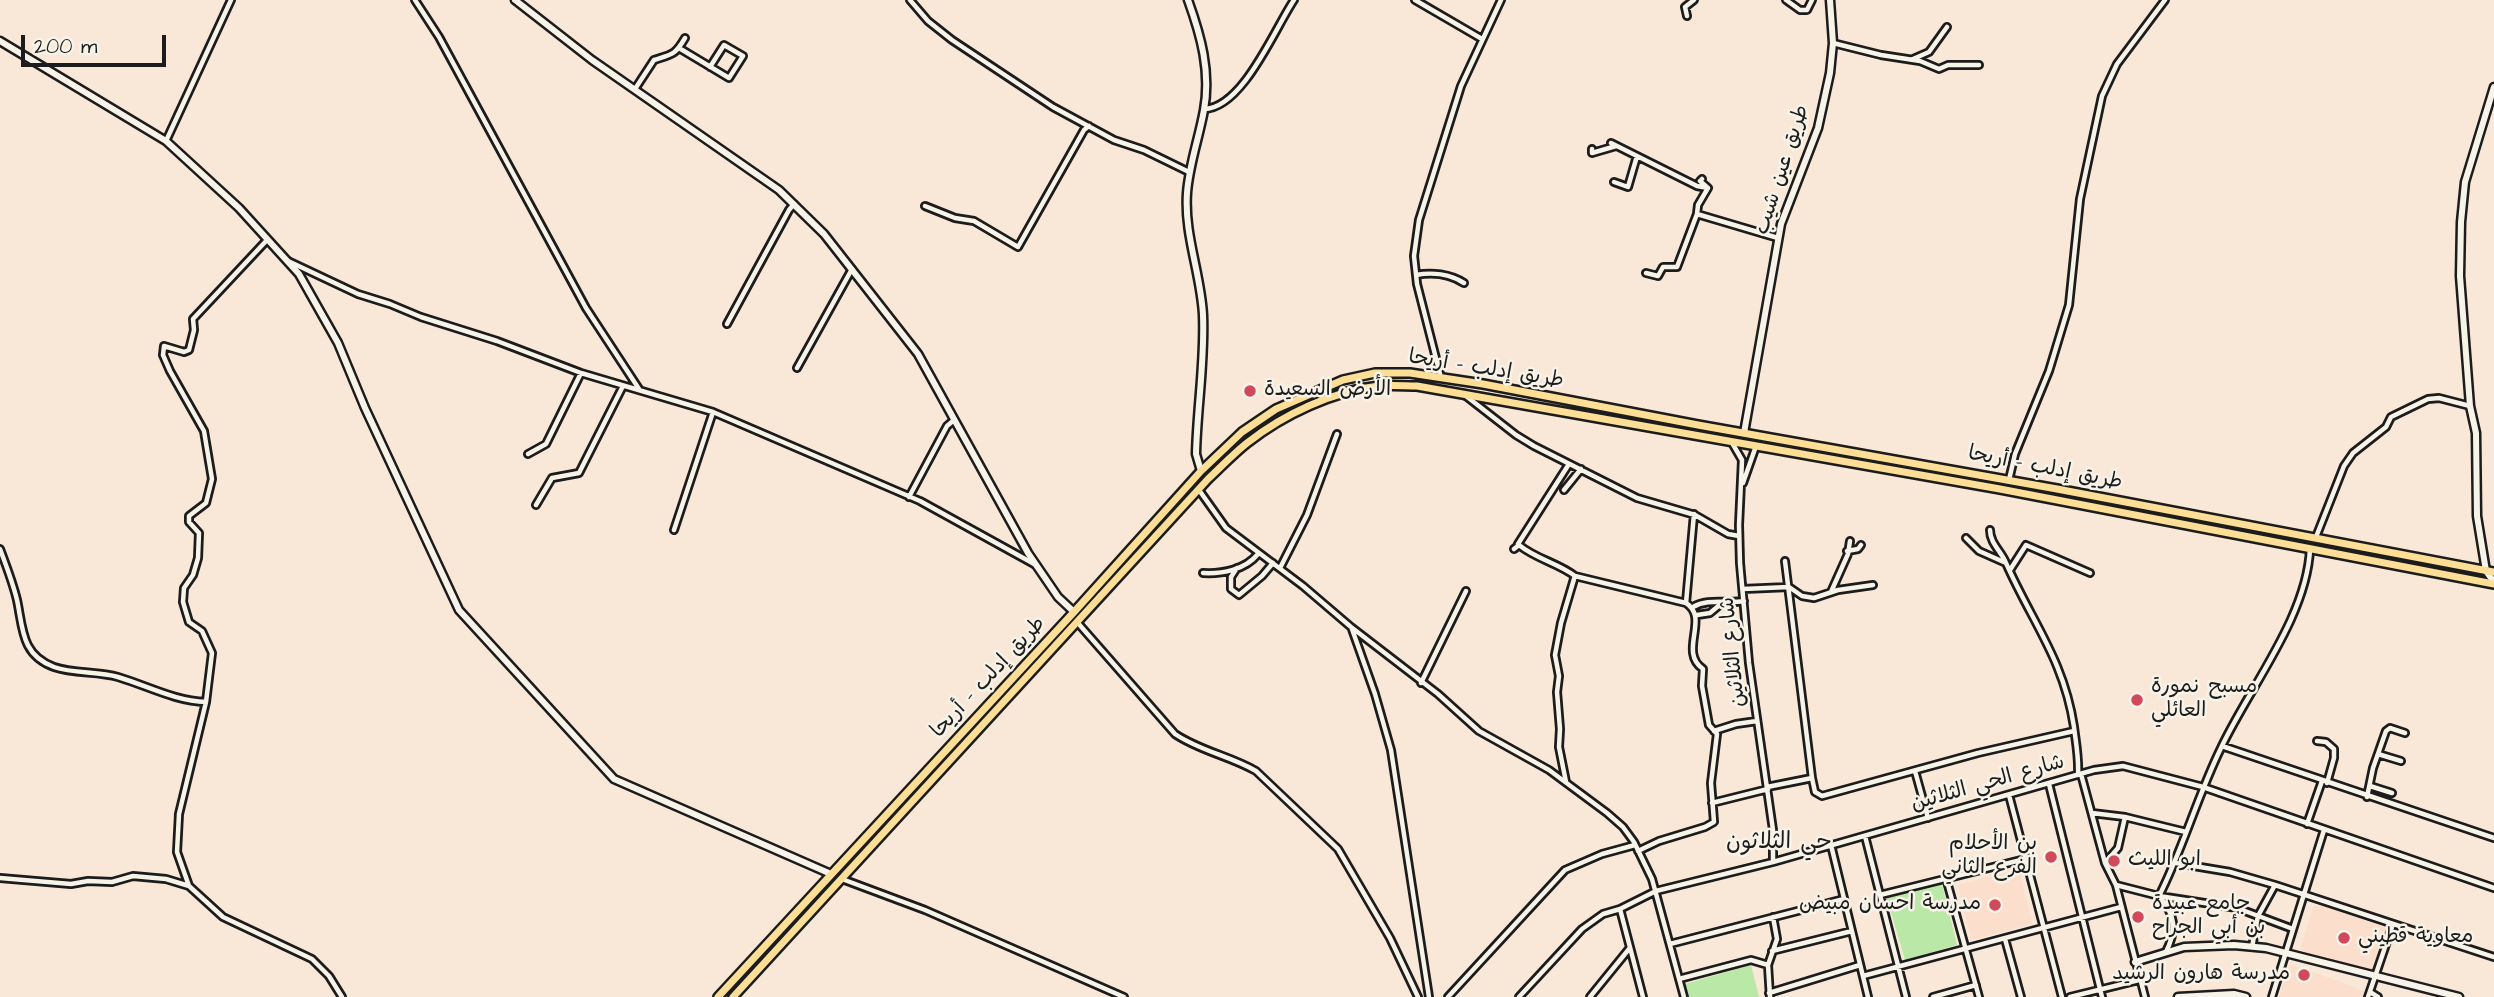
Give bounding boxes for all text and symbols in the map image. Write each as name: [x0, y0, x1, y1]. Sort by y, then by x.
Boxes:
scale bar: [24, 21, 170, 65]
text: 200 m: [34, 32, 97, 61]
street label: طريق عين شيب: [1750, 102, 1816, 238]
street label: طريق إدلب - أريحا: [1407, 345, 1565, 395]
place label: الأرض السعيدة: [1264, 378, 1391, 404]
marker: الأرض السعيدة: [1242, 383, 1258, 399]
street label: طريق إدلب - أريحا: [1966, 442, 2124, 496]
street label: شارع الثلاثين: [1716, 596, 1752, 708]
street label: طريق إدلب - أريحا: [926, 612, 1052, 744]
place label: مسبح نمورة العائلي: [2151, 675, 2257, 725]
marker: مسبح نمورة العائلي: [2129, 692, 2145, 708]
street label: شارع الحي الثلاثين: [1908, 750, 2068, 818]
district label: حي الثلاثون: [1726, 829, 1832, 857]
place label: بن الأحلام الفرع الثاني: [1941, 832, 2037, 882]
place label: ابو الليث: [2128, 848, 2201, 874]
marker: بن الأحلام الفرع الثاني: [2043, 849, 2059, 865]
marker: ابو الليث: [2106, 853, 2122, 869]
place label: مدرسة احسان مبيض: [1799, 892, 1981, 918]
place label: جامع عبيدة بن أبي الجراح: [2152, 892, 2265, 942]
marker: مدرسة احسان مبيض: [1987, 897, 2003, 913]
marker: جامع عبيدة بن أبي الجراح: [2130, 909, 2146, 925]
place label: معاوية قطيني: [2358, 925, 2473, 951]
marker: معاوية قطيني: [2336, 930, 2352, 946]
place label: مدرسة هارون الرشيد: [2112, 962, 2290, 988]
marker: مدرسة هارون الرشيد: [2296, 967, 2312, 983]

